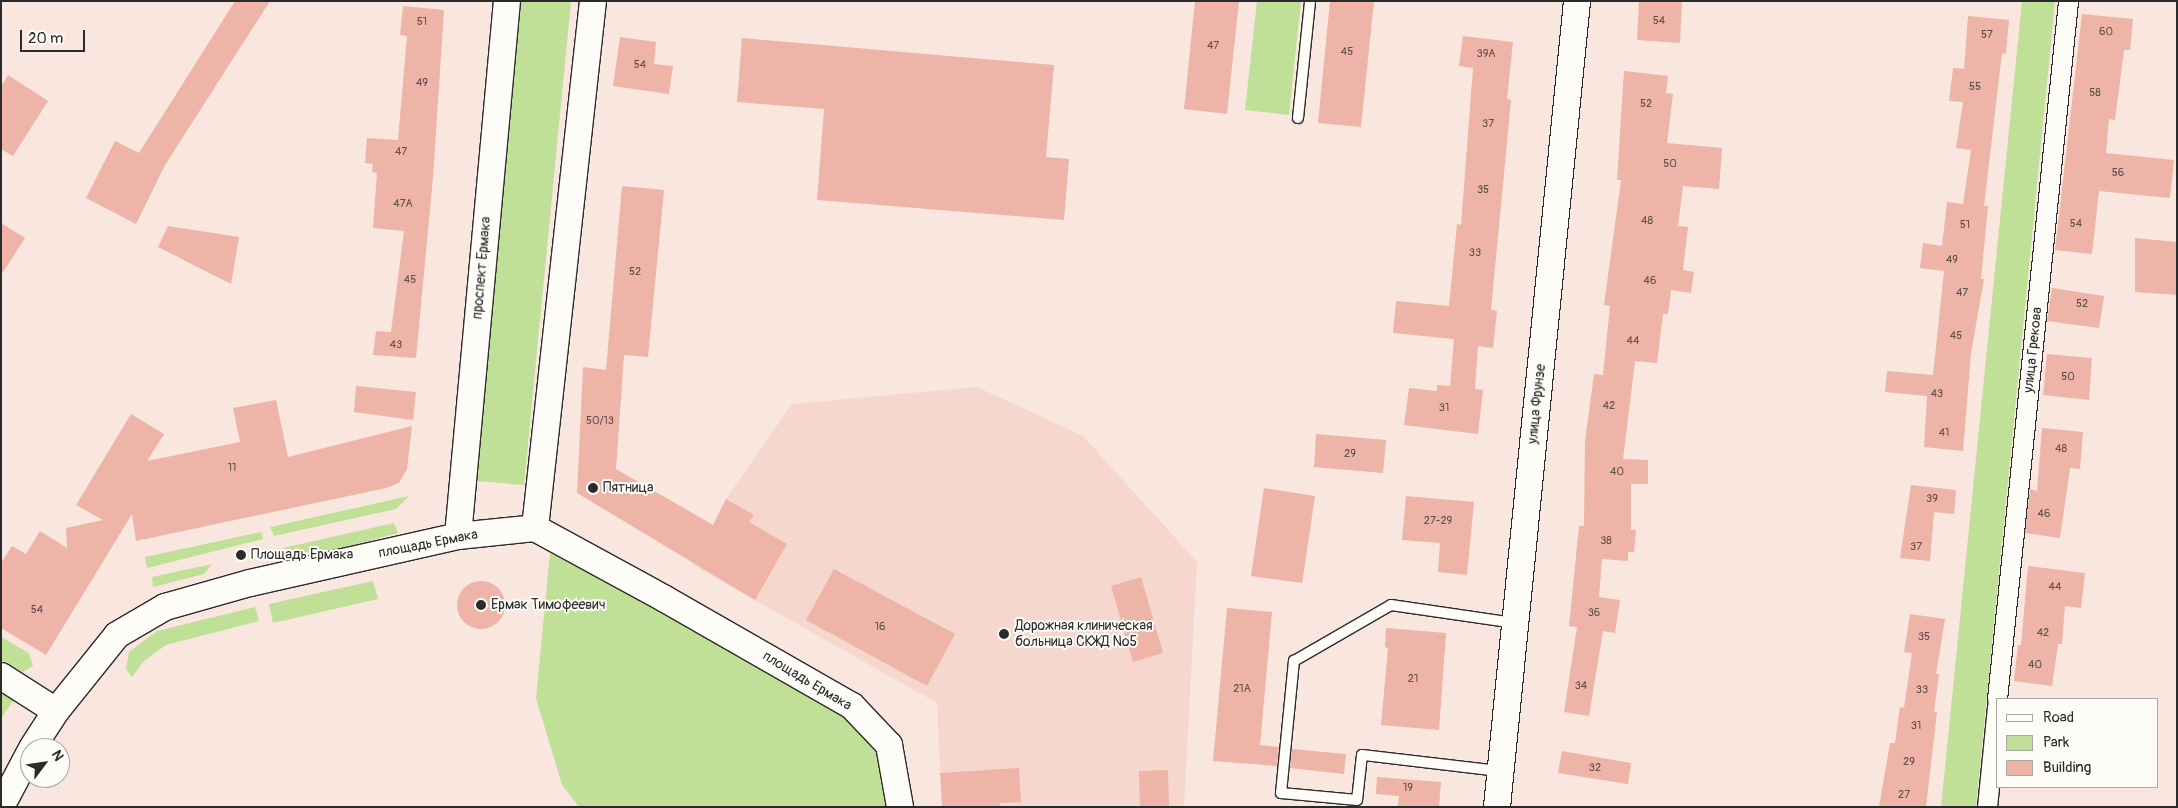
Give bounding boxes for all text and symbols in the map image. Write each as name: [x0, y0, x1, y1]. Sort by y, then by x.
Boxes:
house number: 54: [1653, 14, 1665, 28]
house number: 51: [417, 15, 427, 29]
scale bar: [22, 20, 88, 52]
house number: 60: [2099, 25, 2113, 39]
house number: 57: [1981, 28, 1993, 42]
text: 20 m: [28, 29, 63, 48]
house number: 47: [1207, 39, 1219, 53]
house number: 45: [1341, 45, 1353, 59]
house number: 39А: [1477, 47, 1495, 61]
house number: 54: [634, 58, 646, 72]
house number: 49: [416, 76, 428, 90]
house number: 55: [1969, 80, 1981, 94]
house number: 58: [2089, 86, 2101, 100]
house number: 52: [1640, 97, 1652, 111]
house number: 37: [1482, 117, 1494, 131]
house number: 47: [395, 145, 407, 159]
house number: 50: [1663, 157, 1677, 171]
house number: 56: [2112, 166, 2124, 180]
house number: 35: [1477, 183, 1489, 197]
house number: 47А: [393, 197, 413, 211]
house number: 48: [1641, 214, 1653, 228]
street label: проспект Ермака: [469, 216, 495, 320]
house number: 54: [2070, 217, 2082, 231]
house number: 51: [1960, 218, 1970, 232]
house number: 33: [1469, 246, 1481, 260]
house number: 49: [1946, 253, 1958, 267]
house number: 52: [629, 265, 641, 279]
house number: 45: [404, 273, 416, 287]
house number: 46: [1644, 274, 1656, 288]
house number: 47: [1956, 286, 1968, 300]
house number: 52: [2076, 297, 2088, 311]
street label: улица Грекова: [2020, 306, 2046, 394]
house number: 45: [1950, 329, 1962, 343]
house number: 44: [1627, 334, 1639, 348]
house number: 43: [390, 338, 402, 352]
street label: улица Фрунзе: [1524, 363, 1550, 445]
house number: 50: [2061, 370, 2075, 384]
house number: 43: [1931, 387, 1943, 401]
house number: 42: [1603, 399, 1615, 413]
house number: 31: [1439, 401, 1449, 415]
house number: 50/13: [586, 414, 614, 428]
house number: 41: [1939, 426, 1949, 440]
house number: 48: [2055, 442, 2067, 456]
house number: 29: [1344, 447, 1356, 461]
house number: 11: [228, 461, 236, 475]
house number: 40: [1610, 465, 1624, 479]
place label: Пятница: [603, 480, 653, 496]
marker: Пятница: [587, 482, 599, 494]
house number: 39: [1926, 492, 1938, 506]
house number: 46: [2038, 507, 2050, 521]
house number: 27-29: [1424, 514, 1452, 528]
street label: площадь Ермака: [377, 526, 479, 562]
house number: 38: [1600, 534, 1612, 548]
house number: 37: [1910, 540, 1922, 554]
place label: Площадь Ермака: [251, 547, 353, 563]
marker: Площадь Ермака: [235, 549, 247, 561]
house number: 44: [2049, 580, 2061, 594]
place label: Ермак Тимофеевич: [491, 597, 606, 613]
marker: Ермак Тимофеевич: [475, 599, 487, 611]
house number: 54: [31, 603, 43, 617]
house number: 36: [1588, 606, 1600, 620]
place label: Дорожная клиническая больница СКЖД №5: [1015, 618, 1153, 650]
house number: 16: [875, 620, 885, 634]
house number: 42: [2037, 626, 2049, 640]
marker: Дорожная клиническая больница СКЖД №5: [997, 627, 1011, 641]
house number: 35: [1918, 630, 1930, 644]
street label: площадь Ермака: [759, 648, 855, 714]
house number: 40: [2028, 658, 2042, 672]
house number: 21: [1408, 672, 1418, 686]
house number: 34: [1575, 679, 1587, 693]
house number: 21А: [1233, 682, 1251, 696]
house number: 33: [1916, 683, 1928, 697]
legend: [1996, 698, 2158, 788]
text: Road: [2043, 708, 2074, 727]
house number: 31: [1911, 719, 1921, 733]
text: Park: [2043, 733, 2069, 752]
north arrow: [20, 738, 70, 788]
text: N: [48, 747, 67, 764]
house number: 29: [1903, 755, 1915, 769]
text: Building: [2043, 758, 2091, 777]
house number: 32: [1589, 761, 1601, 775]
house number: 19: [1403, 781, 1413, 795]
house number: 27: [1898, 788, 1910, 802]

